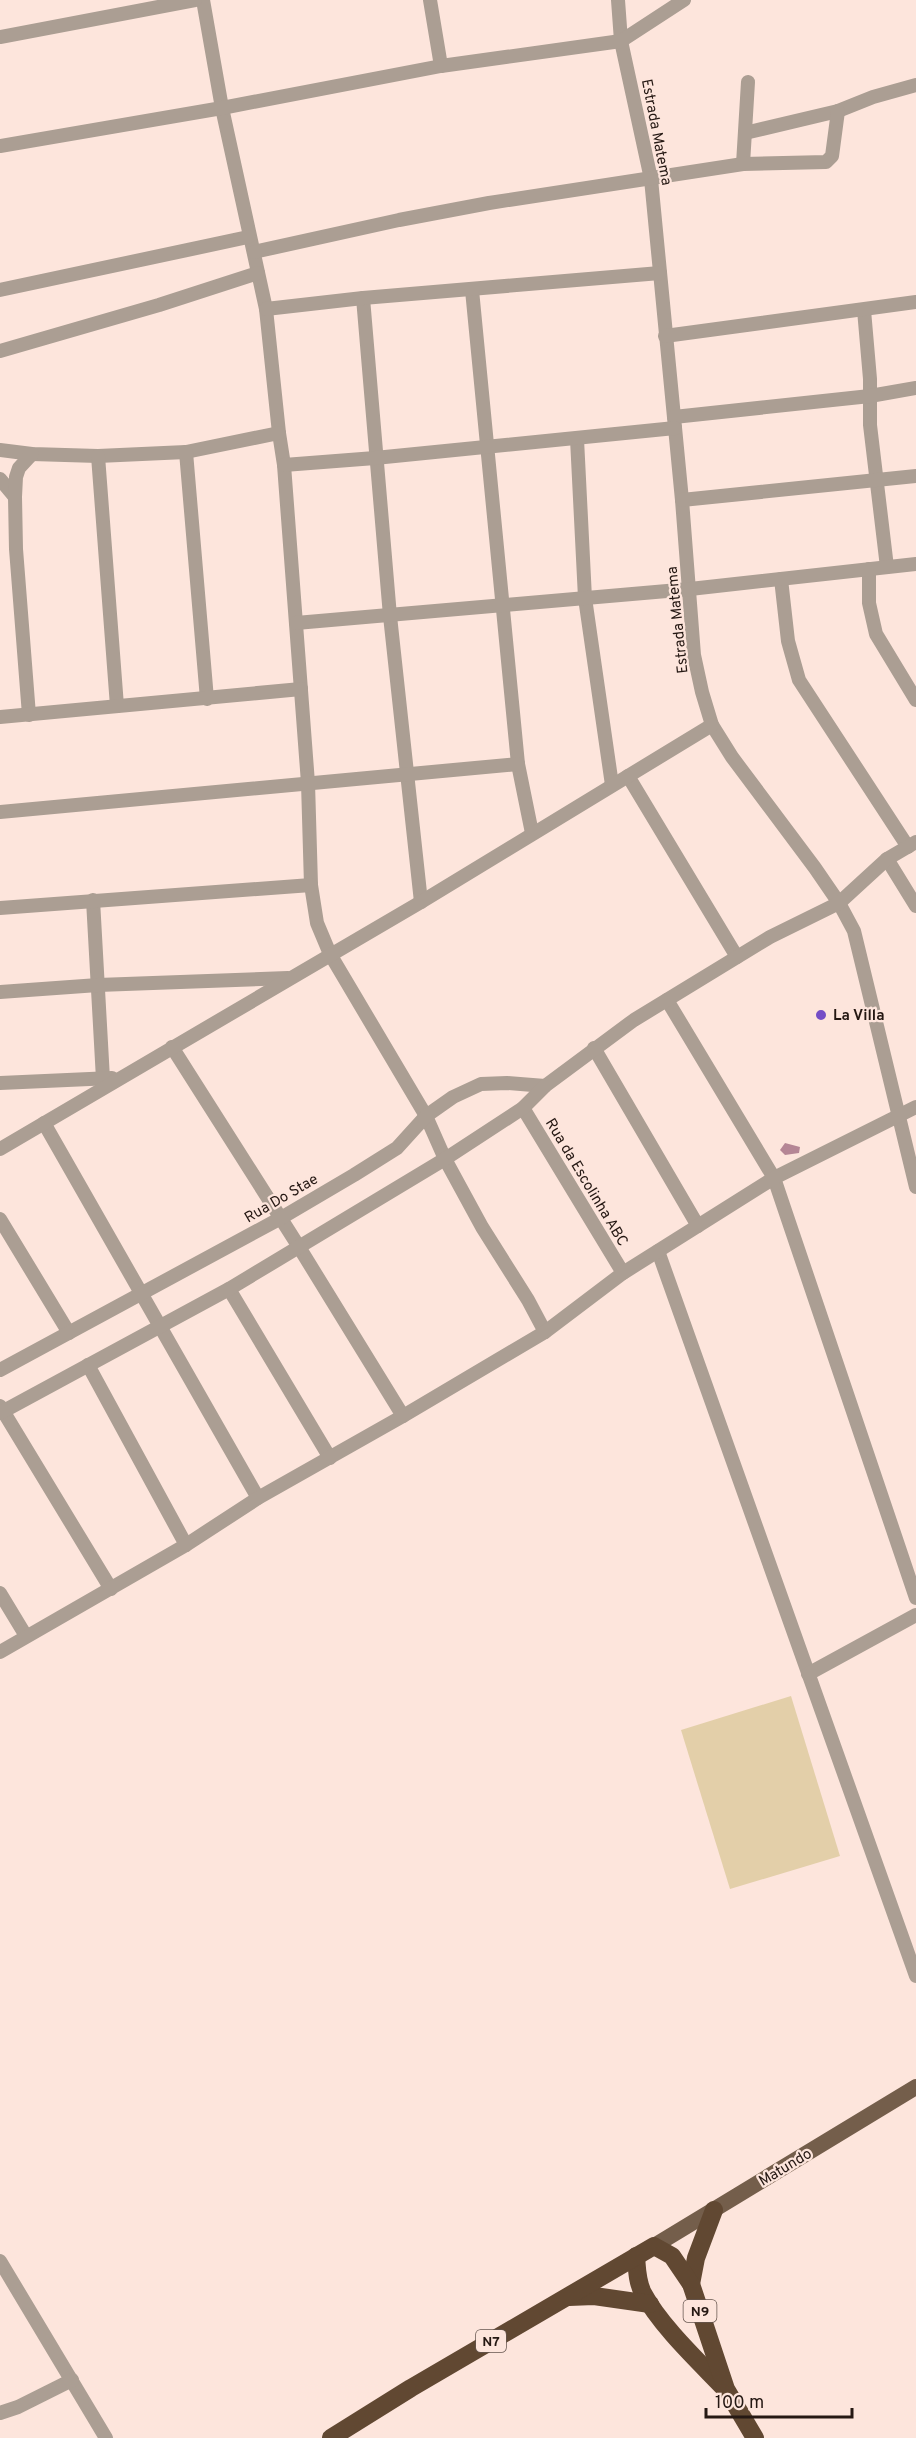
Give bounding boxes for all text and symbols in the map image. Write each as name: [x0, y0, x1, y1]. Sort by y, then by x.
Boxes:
street label: Estrada Matema: [636, 78, 675, 187]
street label: Estrada Matema: [663, 565, 694, 674]
place label: La Villa: [833, 1007, 885, 1026]
marker: La Villa: [814, 1008, 828, 1022]
street label: Rua da Escolinha ABC: [540, 1115, 631, 1250]
street label: Rua Do Stae: [241, 1171, 322, 1228]
street label: Matundo: [756, 2145, 816, 2192]
road number: N9: [684, 2300, 716, 2322]
road number: N7: [476, 2330, 506, 2352]
scale bar: [706, 2381, 852, 2419]
text: 100 m: [715, 2392, 764, 2415]

